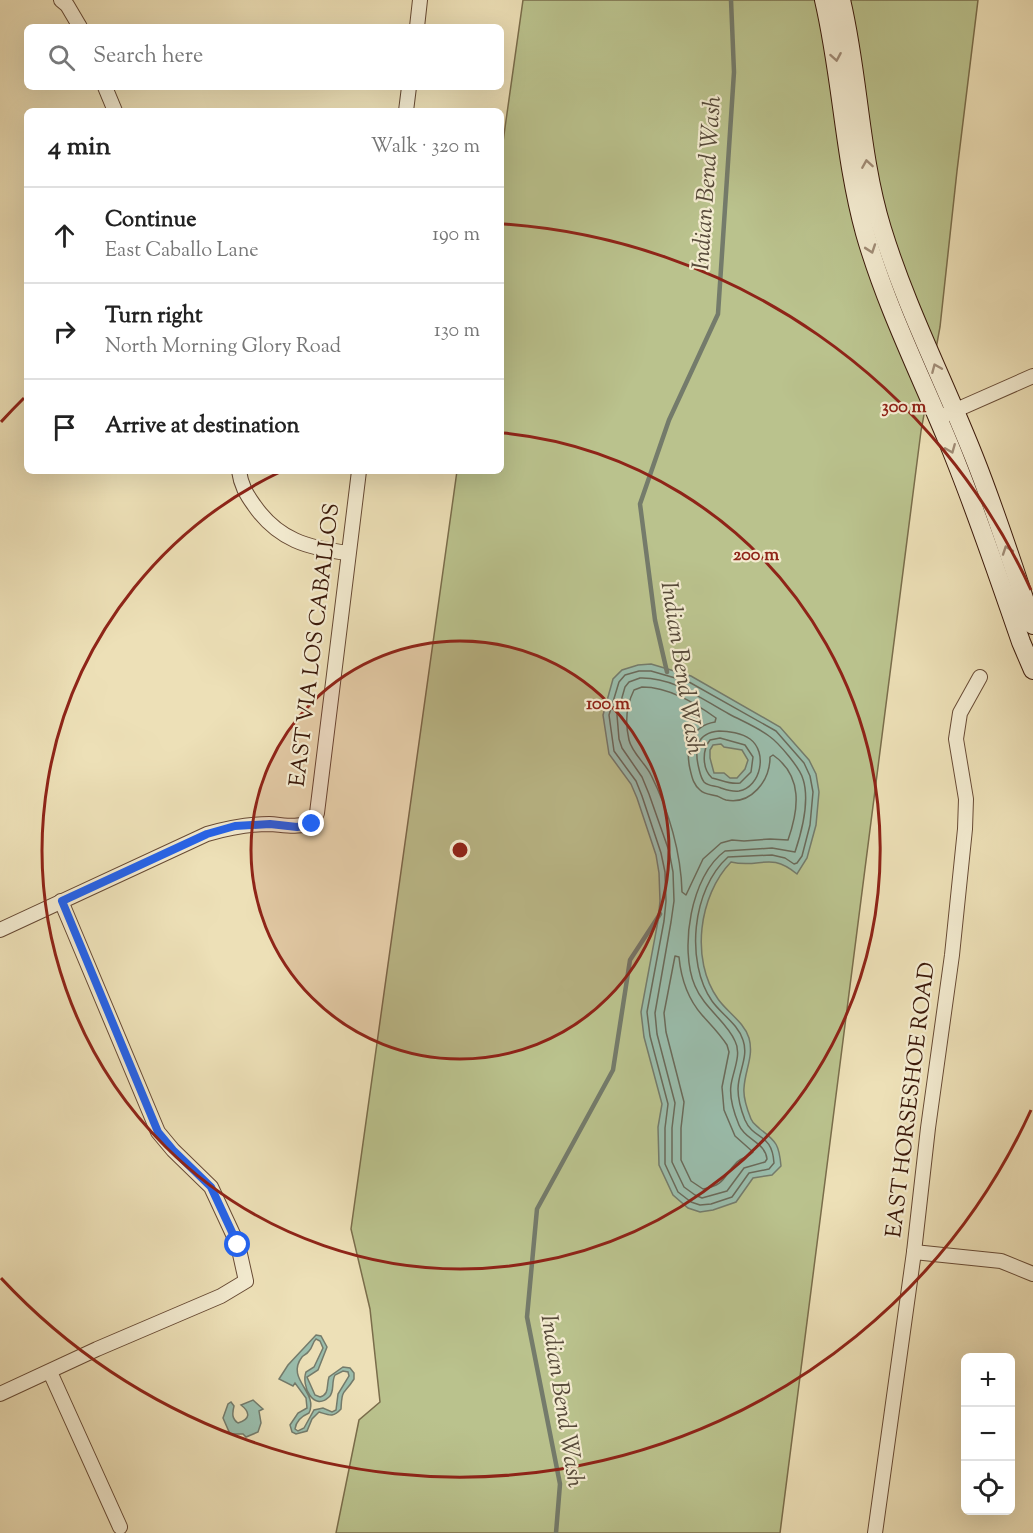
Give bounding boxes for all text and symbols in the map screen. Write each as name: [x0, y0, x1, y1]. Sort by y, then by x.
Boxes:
search box: [24, 24, 504, 90]
icon: search: [45, 41, 78, 74]
text: Search here: [93, 41, 203, 73]
one-way arrow: [829, 52, 842, 62]
water label: Indian Bend Wash: [685, 94, 731, 271]
text: 4 min: [48, 129, 111, 166]
text: Walk · 320 m: [371, 133, 480, 162]
one-way arrow: [862, 160, 874, 169]
text: Continue: [105, 205, 196, 237]
icon: ahead: [48, 219, 81, 252]
text: 190 m: [432, 221, 480, 250]
text: East Caballo Lane: [105, 237, 259, 266]
one-way arrow: [863, 243, 876, 254]
text: Turn right: [105, 301, 202, 333]
icon: right: [48, 315, 81, 348]
text: 130 m: [434, 317, 480, 346]
text: North Morning Glory Road: [105, 333, 341, 362]
one-way arrow: [931, 364, 943, 375]
text: 300 m: [882, 395, 927, 421]
icon: arrive: [48, 411, 81, 444]
text: Arrive at destination: [105, 411, 300, 443]
one-way arrow: [944, 443, 956, 454]
street label: EAST VIA LOS CABALLOS: [283, 501, 349, 789]
text: 200 m: [733, 543, 779, 569]
one-way arrow: [1002, 545, 1014, 556]
water label: Indian Bend Wash: [651, 579, 712, 757]
text: 100 m: [586, 692, 630, 718]
route end: [298, 810, 324, 836]
centre of rings: [450, 840, 470, 860]
street label: EAST HORSESHOE ROAD: [879, 960, 945, 1240]
route start: [224, 1231, 250, 1257]
water label: Indian Bend Wash: [531, 1312, 592, 1490]
map controls: [961, 1353, 1015, 1515]
button: +: [961, 1353, 1015, 1407]
button: −: [961, 1407, 1015, 1461]
button: locate: [961, 1461, 1015, 1515]

